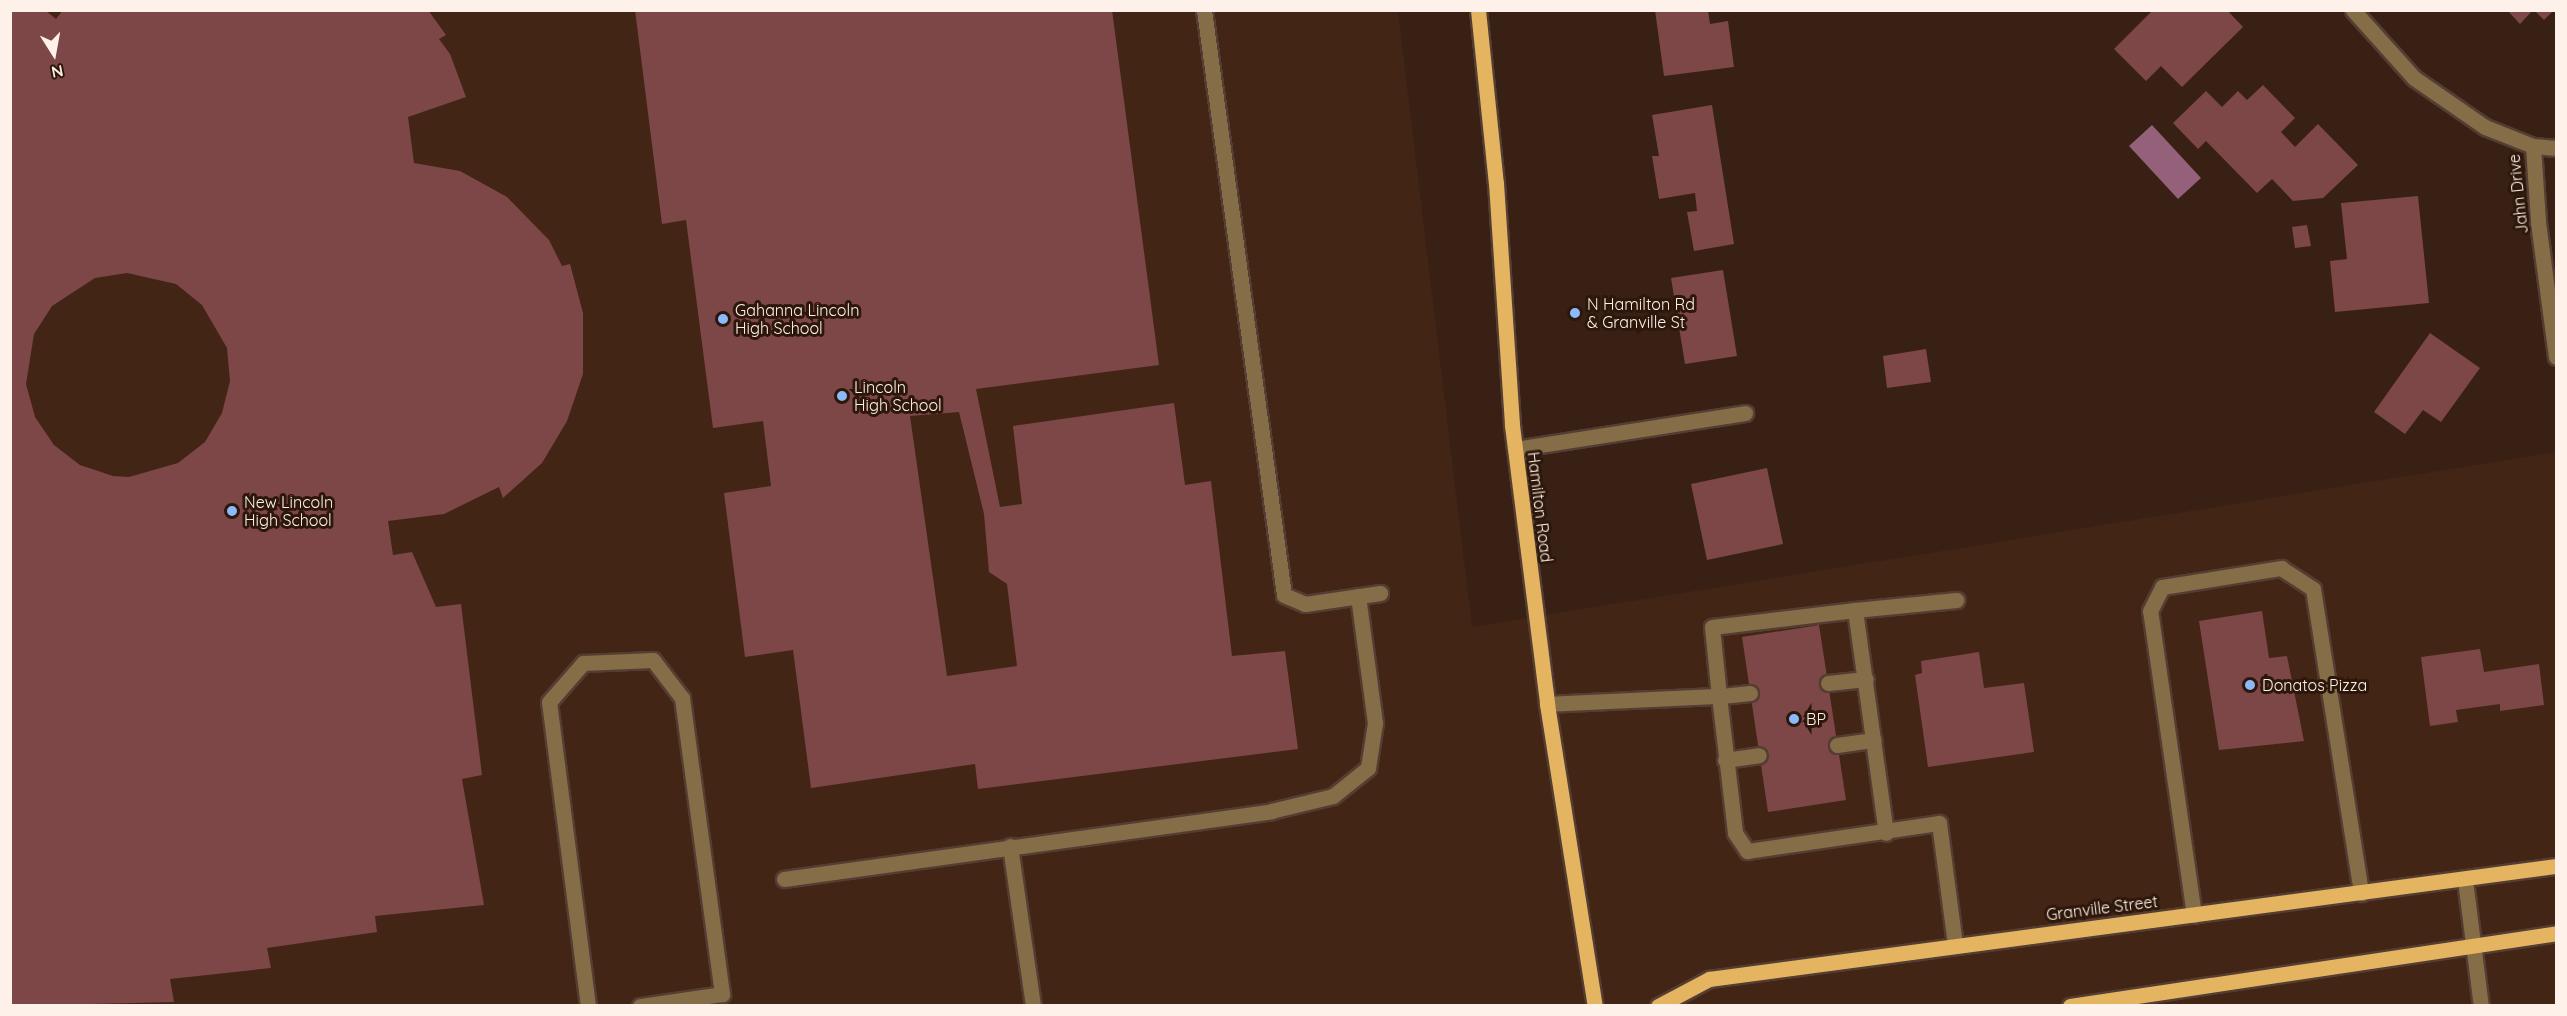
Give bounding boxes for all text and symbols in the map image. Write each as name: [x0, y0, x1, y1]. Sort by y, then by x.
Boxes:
north arrow: [24, 24, 84, 84]
text: N: [50, 61, 65, 83]
street label: Jahn Drive: [2504, 153, 2532, 235]
place label: N Hamilton Rd & Granville St: [1587, 294, 1695, 332]
place label: Gahanna Lincoln High School: [735, 300, 859, 338]
marker: N Hamilton Rd & Granville St: [1568, 306, 1582, 320]
marker: Gahanna Lincoln High School: [716, 312, 730, 326]
place label: Lincoln High School: [854, 377, 942, 415]
marker: Lincoln High School: [835, 389, 849, 403]
street label: Hamilton Road: [1524, 451, 1556, 563]
place label: New Lincoln High School: [244, 492, 333, 530]
marker: New Lincoln High School: [225, 504, 239, 518]
place label: Donatos Pizza: [2262, 675, 2367, 695]
marker: Donatos Pizza: [2243, 678, 2257, 692]
place label: BP: [1806, 709, 1826, 729]
marker: BP: [1787, 712, 1801, 726]
street label: Granville Street: [2045, 892, 2159, 924]

